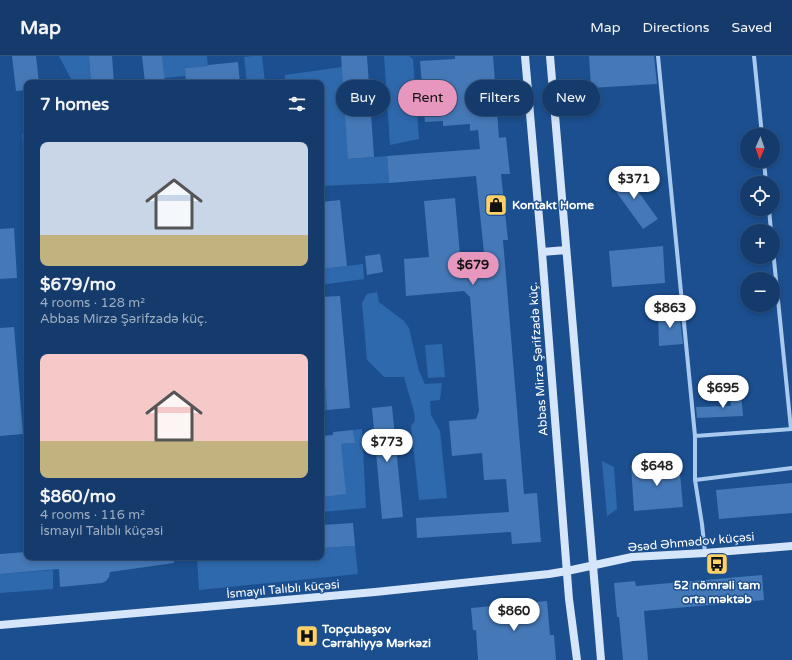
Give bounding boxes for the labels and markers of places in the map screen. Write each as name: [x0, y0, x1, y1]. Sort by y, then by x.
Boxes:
pin: $371: [610, 166, 658, 200]
shop icon: Kontakt Home: [483, 192, 509, 218]
place label: Kontakt Home: [512, 198, 594, 212]
pin: $679: [449, 252, 497, 286]
pin: $863: [646, 295, 694, 329]
pin: $695: [699, 375, 747, 409]
pin: $773: [363, 429, 411, 463]
pin: $648: [633, 453, 681, 487]
bus stop icon: 52 nömrəli tam orta məktəb: [704, 551, 730, 577]
place label: 52 nömrəli tam orta məktəb: [674, 578, 760, 606]
pin: $860: [490, 598, 538, 632]
place label: Topçubaşov Cərrahiyyə Mərkəzi: [321, 622, 431, 651]
hospital icon: Topçubaşov Cərrahiyyə Mərkəzi: [294, 623, 320, 649]

